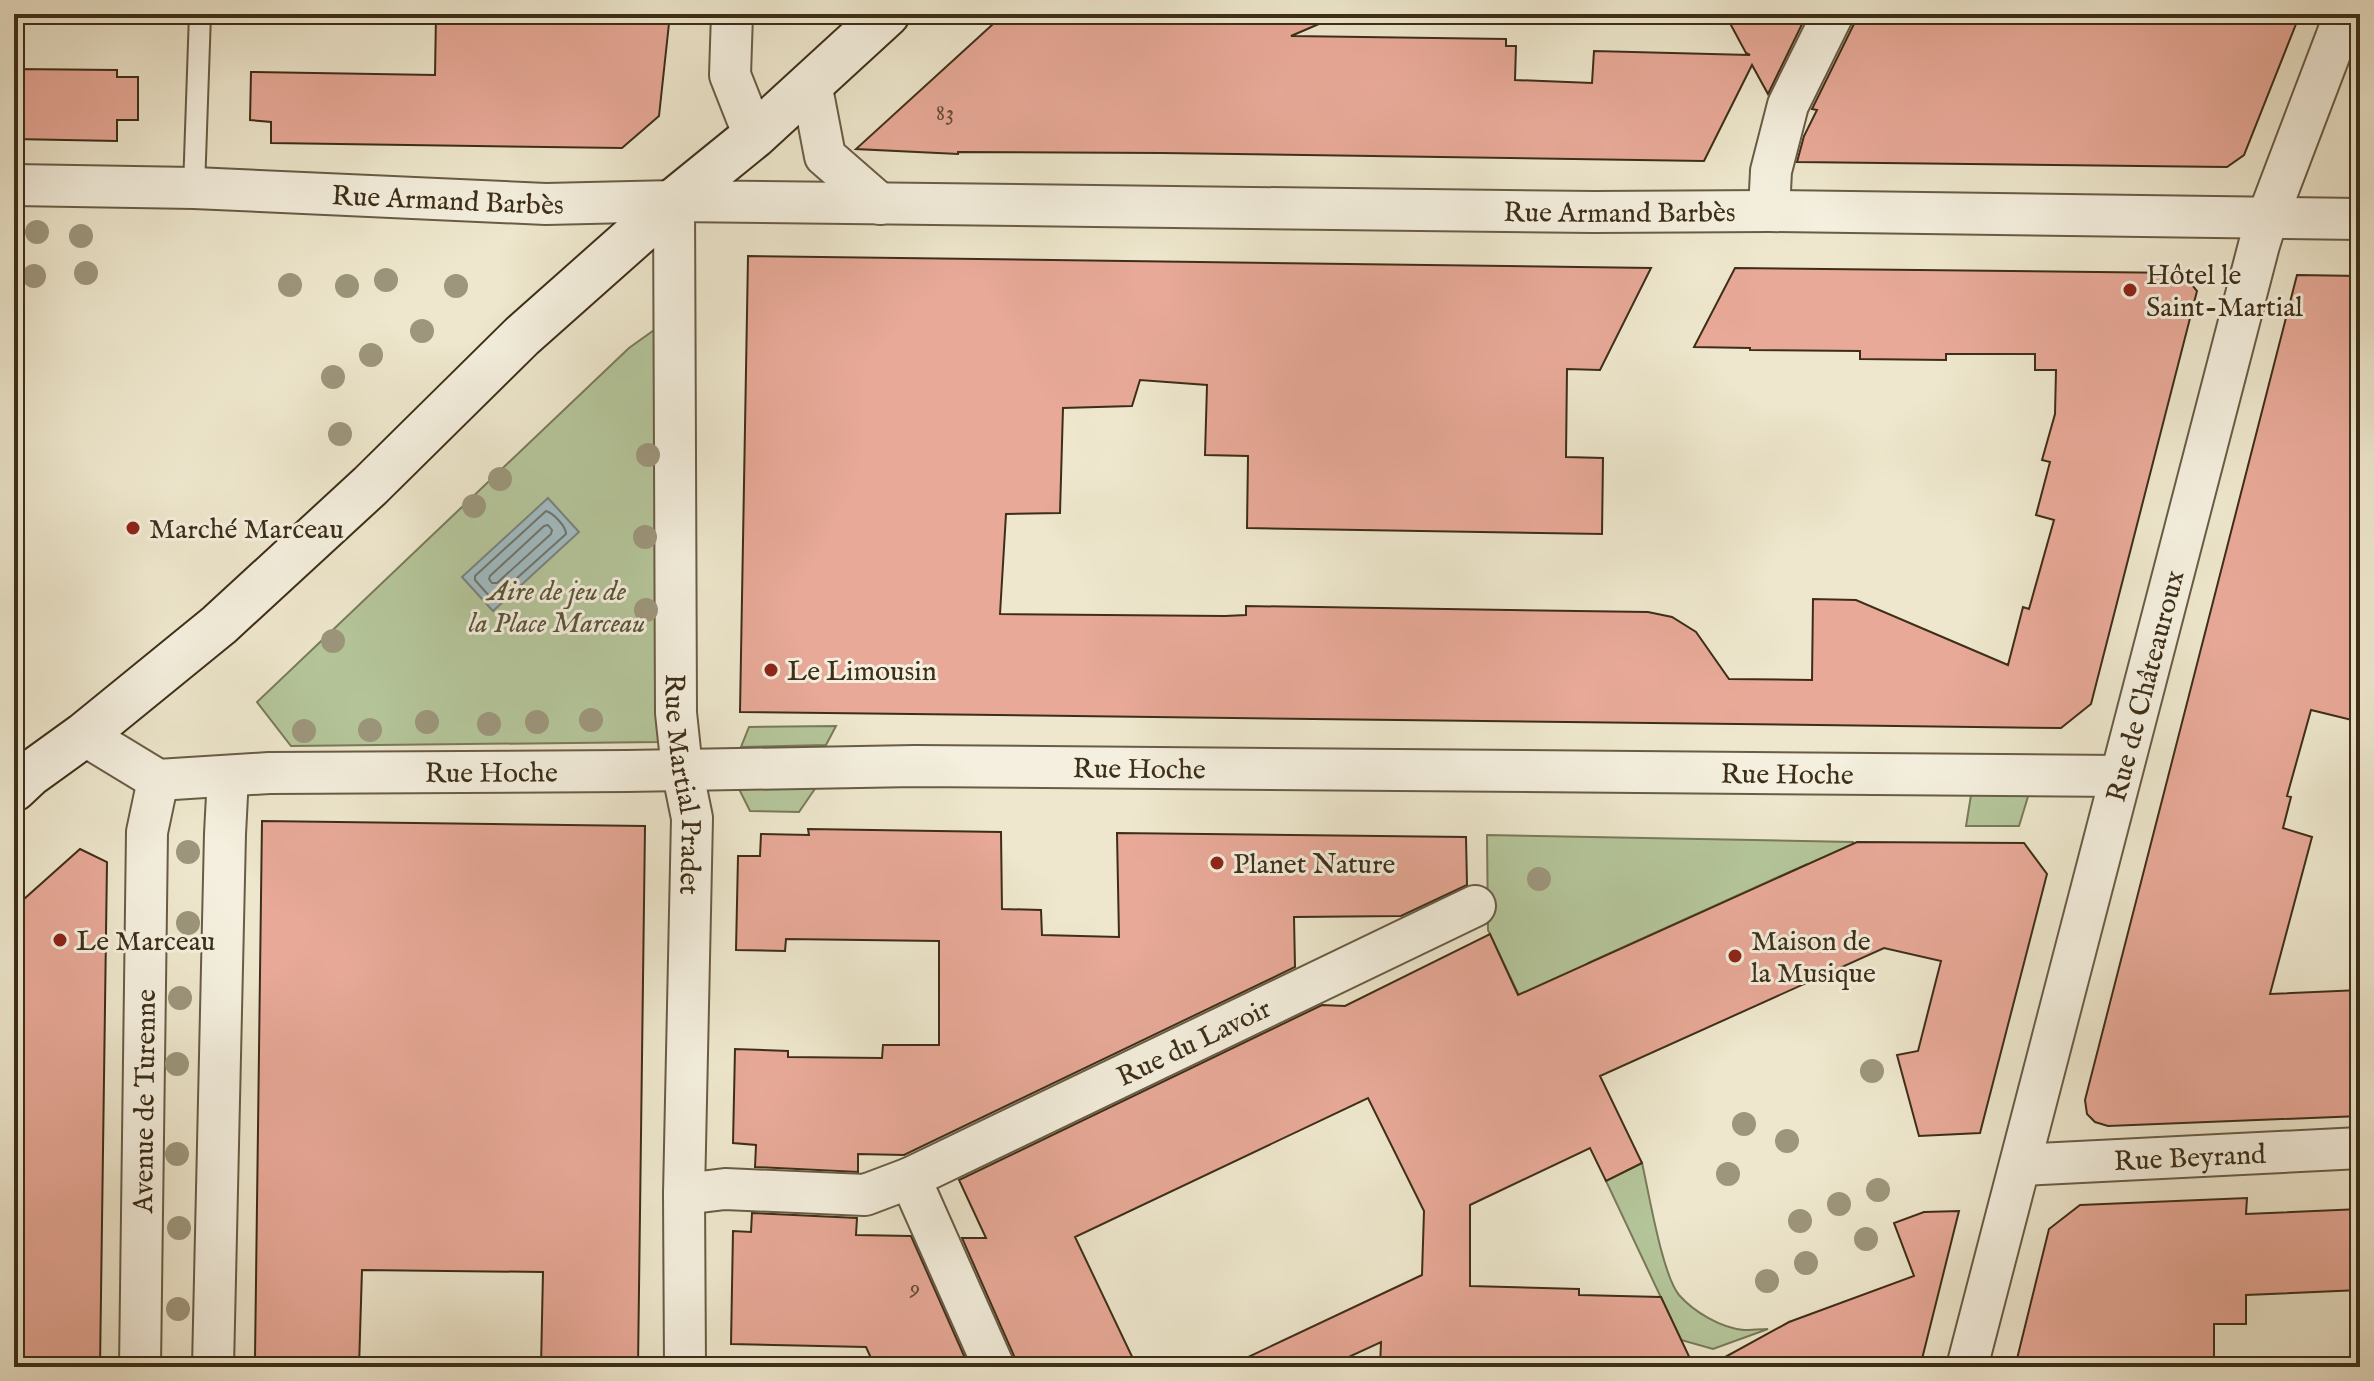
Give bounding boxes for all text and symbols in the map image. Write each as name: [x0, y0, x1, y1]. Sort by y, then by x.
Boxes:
house number: 83: [936, 98, 954, 129]
street label: Rue Armand Barbès: [331, 179, 564, 224]
street label: Rue Armand Barbès: [1503, 196, 1736, 232]
place label: Hôtel le Saint-Martial: [2146, 259, 2303, 326]
marker: Hôtel le Saint-Martial: [2121, 281, 2139, 299]
place label: Marché Marceau: [149, 513, 344, 548]
marker: Marché Marceau: [124, 519, 142, 537]
street label: Rue de Châteauroux: [2100, 566, 2194, 806]
park label: Aire de jeu de la Place Marceau: [469, 575, 645, 642]
place label: Le Limousin: [787, 655, 937, 690]
marker: Le Limousin: [762, 661, 780, 679]
street label: Rue Martial Pradet: [656, 674, 707, 896]
street label: Rue Hoche: [1072, 752, 1206, 788]
street label: Rue Hoche: [425, 756, 558, 792]
street label: Rue Hoche: [1720, 758, 1854, 794]
place label: Planet Nature: [1233, 848, 1395, 883]
marker: Planet Nature: [1208, 854, 1226, 872]
place label: Le Marceau: [76, 925, 215, 960]
place label: Maison de la Musique: [1751, 925, 1876, 992]
marker: Le Marceau: [51, 931, 69, 949]
marker: Maison de la Musique: [1726, 947, 1744, 965]
street label: Avenue de Turenne: [127, 989, 165, 1214]
street label: Rue du Lavoir: [1112, 992, 1277, 1096]
street label: Rue Beyrand: [2113, 1138, 2267, 1180]
house number: 9: [909, 1273, 920, 1304]

